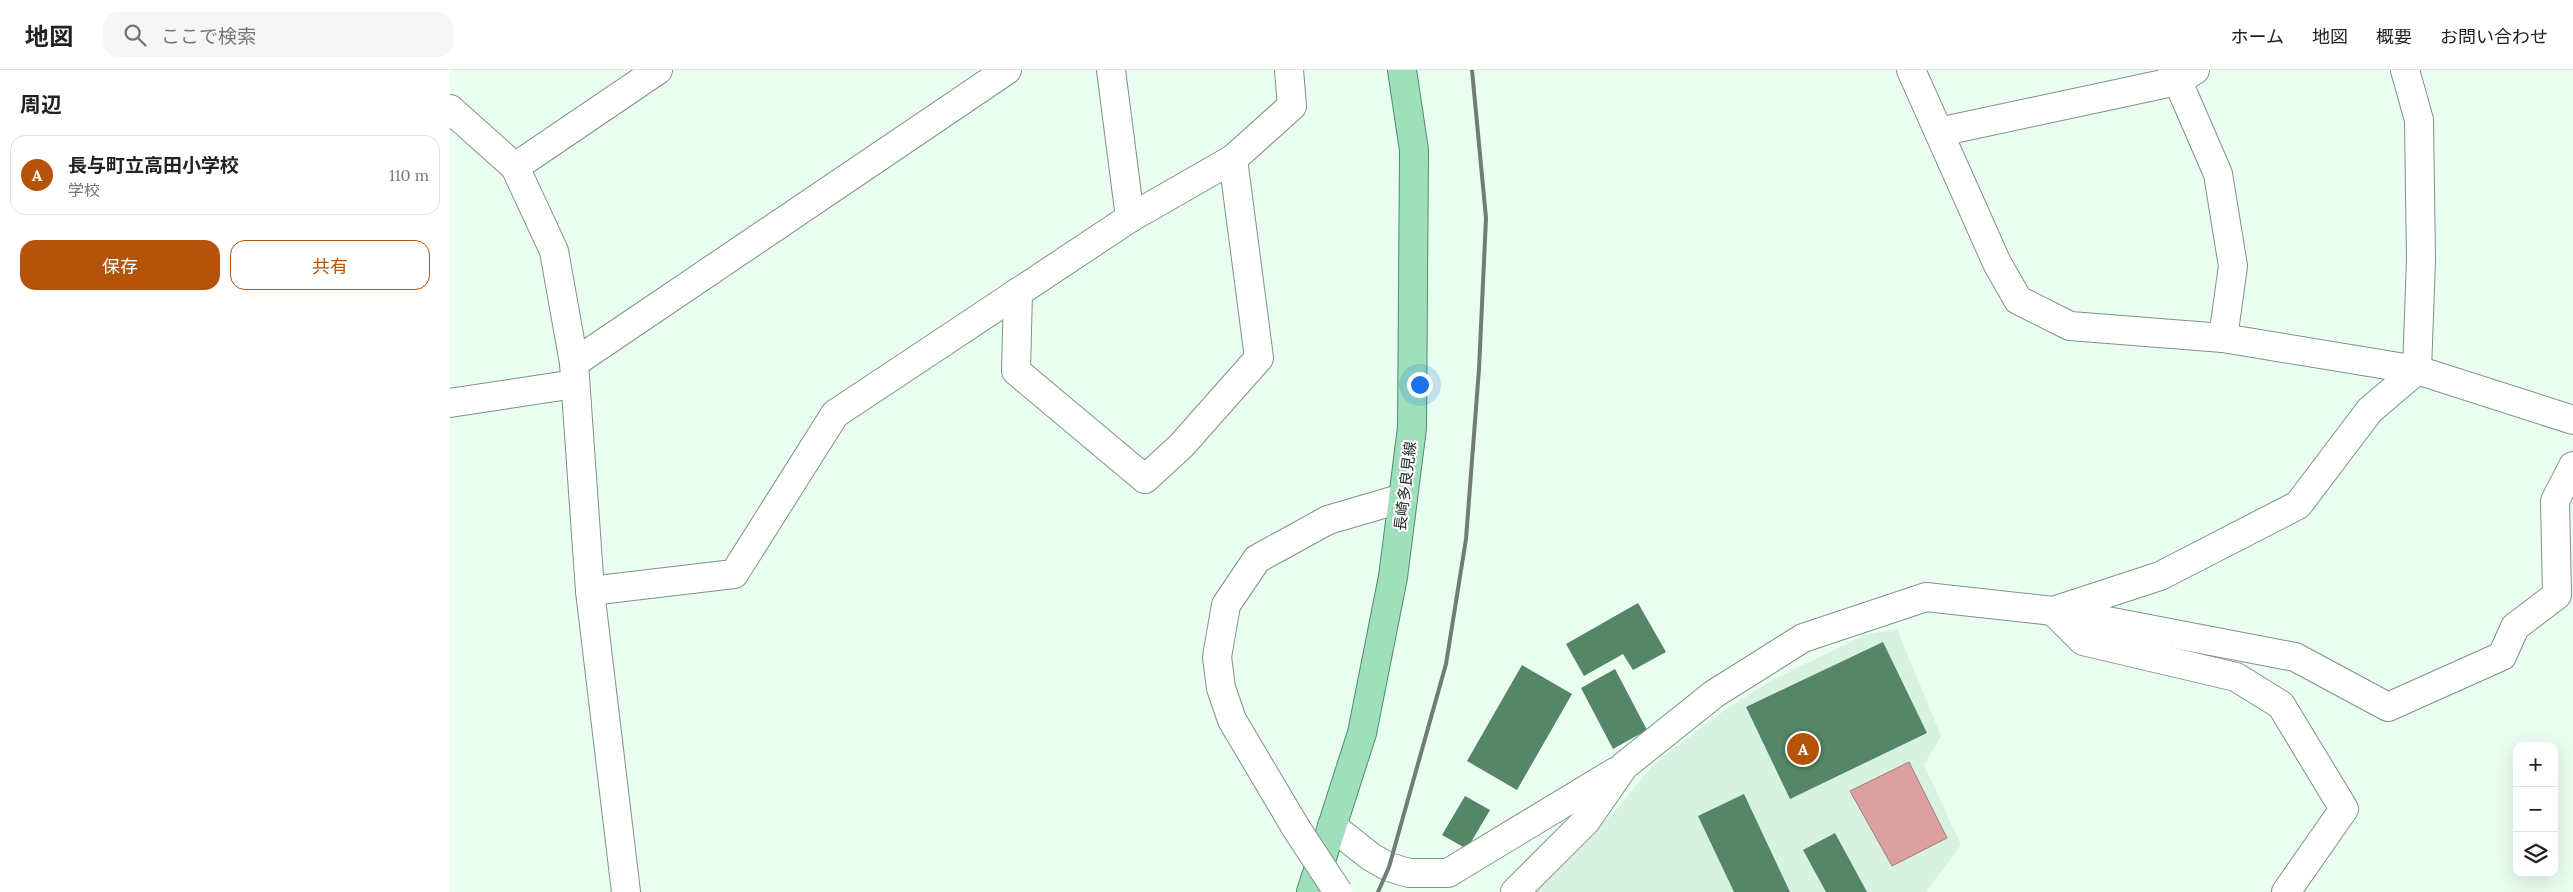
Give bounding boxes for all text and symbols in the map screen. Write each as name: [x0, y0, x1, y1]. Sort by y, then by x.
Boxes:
search box: [103, 12, 453, 57]
text: 地図: [25, 21, 73, 52]
icon: search: [121, 21, 149, 49]
text: ここで検索: [161, 24, 256, 48]
text: ホーム: [2231, 25, 2284, 48]
text: 地図: [2312, 25, 2348, 48]
text: 概要: [2376, 25, 2412, 48]
text: お問い合わせ: [2440, 25, 2548, 48]
text: 周辺: [20, 91, 62, 118]
text: 長与町立高田小学校: [68, 153, 239, 177]
text: A: [32, 165, 42, 185]
text: 110 m: [389, 165, 429, 185]
text: 学校: [68, 180, 100, 200]
button: 保存: [20, 240, 220, 290]
button: 共有: [230, 240, 430, 290]
your location: [1407, 372, 1433, 398]
street label: 長崎多良見線: [1390, 440, 1420, 532]
pin: A: [1787, 730, 1819, 768]
map controls: [2513, 742, 2558, 877]
button: +: [2513, 742, 2558, 787]
button: −: [2513, 787, 2558, 832]
button: layers: [2513, 832, 2558, 877]

